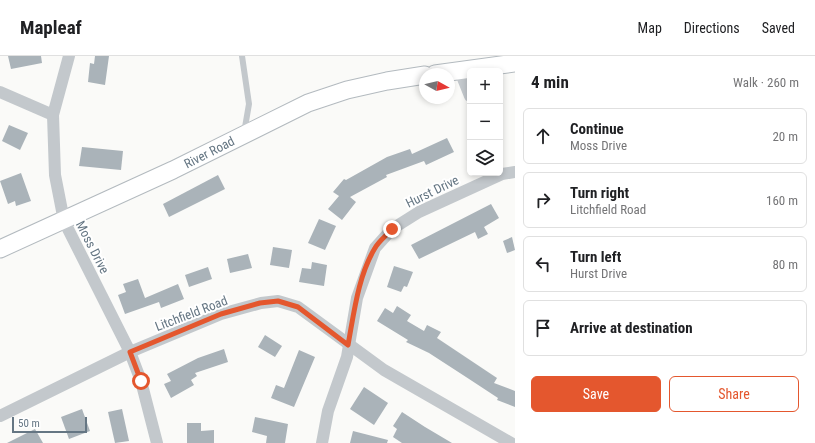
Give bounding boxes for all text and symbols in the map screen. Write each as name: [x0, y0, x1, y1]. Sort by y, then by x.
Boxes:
text: Mapleaf: [20, 16, 82, 39]
text: Map: [638, 20, 662, 36]
text: Directions: [684, 20, 740, 36]
text: Saved: [762, 20, 795, 36]
north arrow: [419, 68, 455, 104]
map controls: [467, 68, 503, 176]
button: +: [467, 68, 503, 104]
text: 4 min: [531, 72, 569, 92]
text: Walk · 260 m: [733, 75, 799, 90]
button: −: [467, 104, 503, 140]
text: Continue: [570, 120, 624, 138]
icon: ahead: [532, 125, 554, 147]
text: 20 m: [772, 129, 798, 144]
street label: River Road: [182, 133, 237, 172]
text: Moss Drive: [570, 138, 627, 153]
button: layers: [467, 140, 503, 176]
street label: Hurst Drive: [403, 172, 461, 211]
text: Turn right: [570, 184, 629, 202]
icon: right: [532, 189, 554, 211]
text: 160 m: [766, 193, 798, 208]
text: Litchfield Road: [570, 202, 646, 217]
street label: Moss Drive: [73, 218, 112, 276]
route end: [383, 220, 401, 238]
text: Turn left: [570, 248, 621, 266]
icon: left: [532, 253, 554, 275]
text: 80 m: [772, 257, 798, 272]
text: Hurst Drive: [570, 266, 627, 281]
street label: Litchfield Road: [153, 293, 229, 334]
icon: arrive: [532, 317, 554, 339]
text: Arrive at destination: [570, 319, 693, 337]
route start: [132, 372, 150, 390]
button: Save: [531, 376, 661, 412]
button: Share: [669, 376, 799, 412]
scale bar: [12, 415, 87, 434]
text: 50 m: [18, 417, 40, 430]

